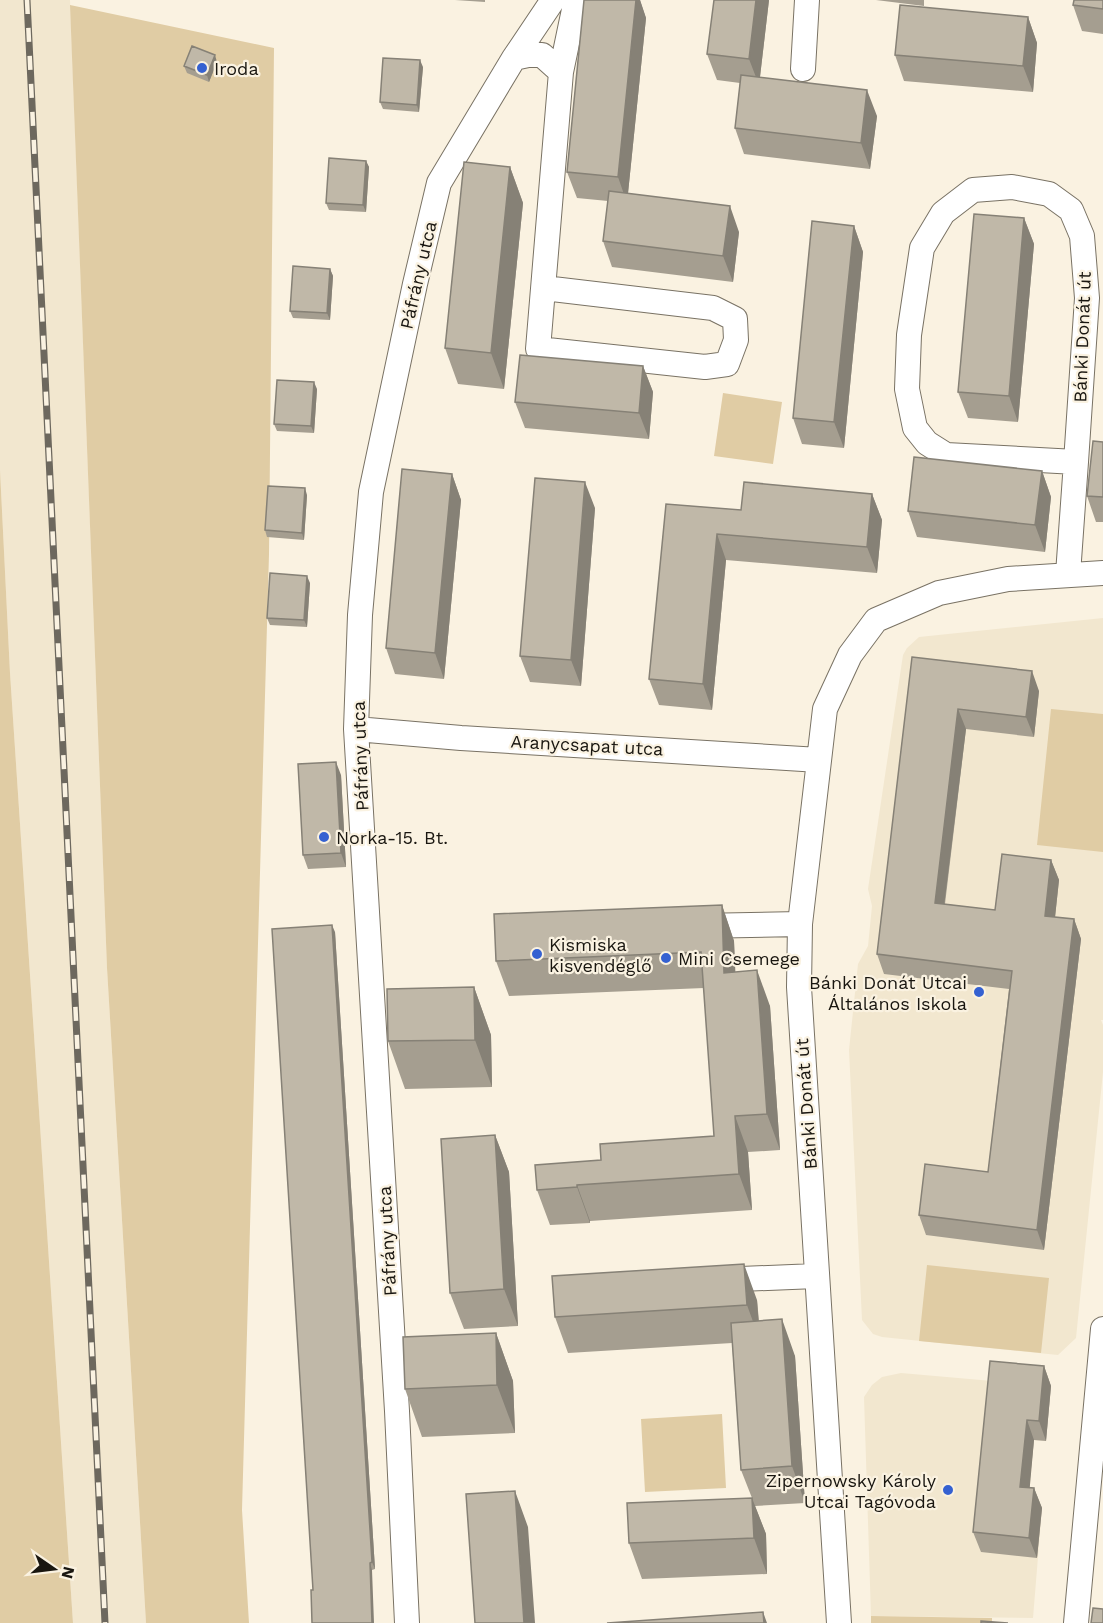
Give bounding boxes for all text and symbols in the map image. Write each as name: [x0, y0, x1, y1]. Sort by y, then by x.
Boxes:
place label: Iroda: [214, 58, 259, 79]
marker: Iroda: [195, 61, 209, 75]
street label: Páfrány utca: [395, 219, 441, 331]
street label: Bánki Donát út: [1069, 271, 1095, 403]
street label: Páfrány utca: [348, 701, 372, 811]
street label: Aranycsapat utca: [510, 731, 664, 759]
place label: Norka-15. Bt.: [336, 827, 448, 848]
marker: Norka-15. Bt.: [317, 830, 331, 844]
place label: Kismiska kisvendéglő: [549, 934, 652, 976]
marker: Kismiska kisvendéglő: [530, 947, 544, 961]
place label: Mini Csemege: [678, 948, 800, 969]
marker: Mini Csemege: [659, 951, 673, 965]
place label: Bánki Donát Utcai Általános Iskola: [809, 972, 967, 1014]
marker: Bánki Donát Utcai Általános Iskola: [972, 985, 986, 999]
street label: Bánki Donát út: [791, 1037, 821, 1170]
street label: Páfrány utca: [374, 1185, 400, 1297]
place label: Zipernowsky Károly Utcai Tagóvoda: [766, 1470, 937, 1512]
marker: Zipernowsky Károly Utcai Tagóvoda: [941, 1483, 955, 1497]
north arrow: [24, 1539, 84, 1599]
text: N: [57, 1564, 79, 1581]

